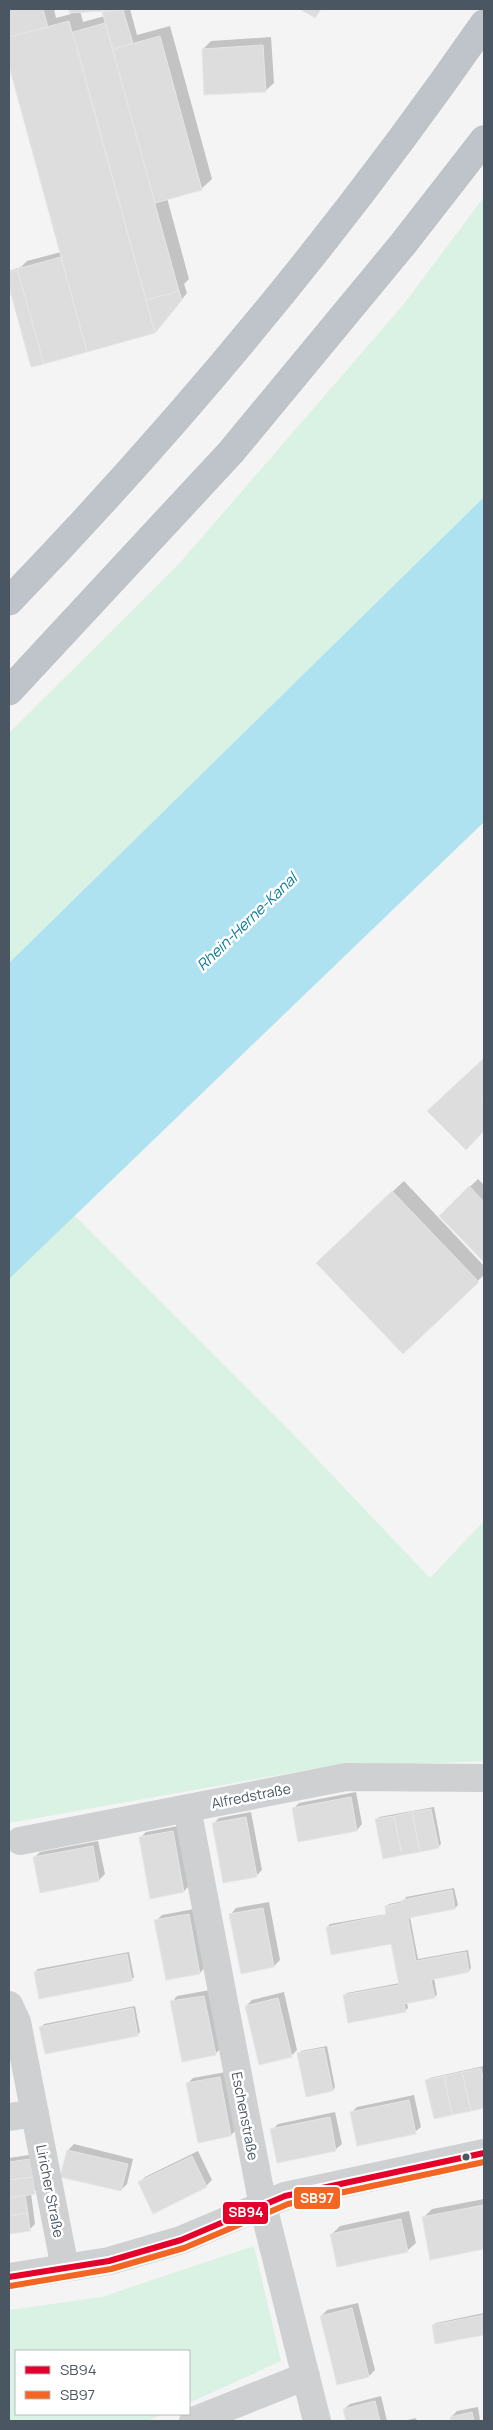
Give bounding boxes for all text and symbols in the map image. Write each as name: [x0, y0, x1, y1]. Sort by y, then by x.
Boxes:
water label: Rhein-Herne-Kanal: [192, 866, 303, 975]
street label: Alfredstraße: [210, 1778, 292, 1813]
street label: Eschenstraße: [228, 2070, 263, 2162]
street label: Liricher Straße: [32, 2143, 69, 2239]
unlabelled marker: [461, 2152, 471, 2162]
line badge: SB97: [293, 2186, 341, 2210]
text: SB97: [300, 2188, 334, 2207]
line badge: SB94: [222, 2201, 269, 2225]
text: SB94: [228, 2202, 264, 2221]
legend: [15, 2350, 190, 2415]
text: SB94: [60, 2359, 97, 2380]
text: SB97: [60, 2384, 95, 2405]

